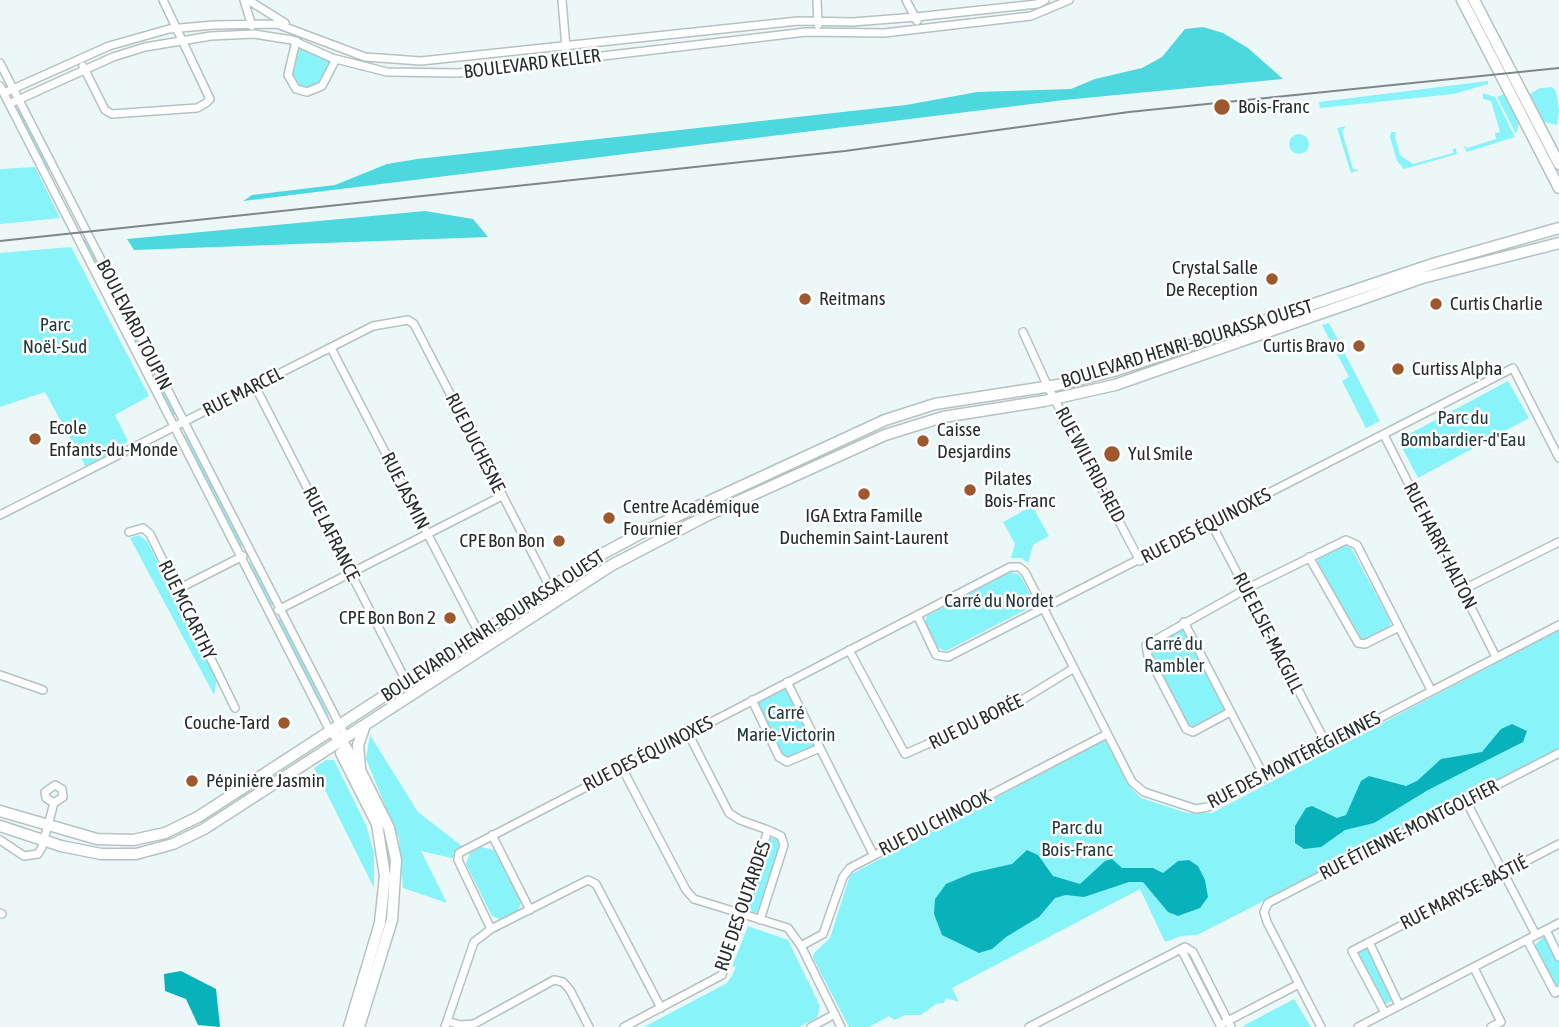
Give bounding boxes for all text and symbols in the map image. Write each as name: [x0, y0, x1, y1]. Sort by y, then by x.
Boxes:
street label: BOULEVARD KELLER: [462, 44, 602, 84]
place label: Bois-Franc: [1238, 96, 1309, 118]
marker: Bois-Franc: [1212, 97, 1232, 117]
street label: BOULEVARD TOUPIN: [91, 256, 177, 394]
place label: Crystal Salle De Reception: [1165, 257, 1258, 301]
marker: Crystal Salle De Reception: [1264, 271, 1280, 287]
place label: Reitmans: [819, 288, 885, 310]
marker: Reitmans: [797, 291, 813, 307]
place label: Curtis Charlie: [1450, 293, 1543, 315]
street label: BOULEVARD HENRI-BOURASSA OUEST: [1058, 295, 1316, 393]
marker: Curtis Charlie: [1428, 296, 1444, 312]
park label: Parc Noël-Sud: [23, 314, 87, 358]
place label: Curtis Bravo: [1263, 335, 1345, 357]
marker: Curtis Bravo: [1351, 338, 1367, 354]
place label: Curtiss Alpha: [1412, 358, 1502, 380]
marker: Curtiss Alpha: [1390, 361, 1406, 377]
street label: RUE MARCEL: [199, 362, 287, 422]
street label: RUE DUCHESNE: [440, 390, 510, 496]
street label: RUE WILFRID-REID: [1050, 403, 1130, 527]
park label: Parc du Bombardier-d'Eau: [1400, 407, 1526, 451]
place label: Ecole Enfants-du-Monde: [49, 417, 178, 461]
place label: Caisse Desjardins: [937, 419, 1011, 463]
marker: Ecole Enfants-du-Monde: [27, 431, 43, 447]
marker: Caisse Desjardins: [915, 433, 931, 449]
place label: Yul Smile: [1128, 443, 1193, 465]
marker: Yul Smile: [1102, 444, 1122, 464]
street label: RUE JASMIN: [376, 449, 434, 533]
place label: Pilates Bois-Franc: [984, 468, 1055, 512]
street label: RUE HARRY-HALTON: [1398, 479, 1482, 613]
marker: Pilates Bois-Franc: [962, 482, 978, 498]
street label: RUE LAFRANCE: [298, 483, 364, 585]
street label: RUE DES ÉQUINOXES: [1137, 483, 1275, 569]
marker: IGA Extra Famille Duchemin Saint-Laurent: [856, 486, 872, 502]
place label: Centre Académique Fournier: [623, 496, 759, 540]
place label: IGA Extra Famille Duchemin Saint-Laurent: [779, 505, 949, 549]
marker: Centre Académique Fournier: [601, 510, 617, 526]
place label: CPE Bon Bon: [460, 530, 545, 552]
marker: CPE Bon Bon: [551, 533, 567, 549]
street label: BOULEVARD HENRI-BOURASSA OUEST: [377, 545, 609, 707]
street label: RUE MCCARTHY: [153, 557, 221, 663]
street label: RUE ELSIE-MACGILL: [1228, 569, 1308, 697]
park label: Carré du Nordet: [944, 590, 1054, 612]
place label: CPE Bon Bon 2: [339, 607, 436, 629]
marker: CPE Bon Bon 2: [442, 610, 458, 626]
park label: Carré du Rambler: [1144, 633, 1204, 677]
street label: RUE DU BORÉE: [925, 689, 1027, 755]
park label: Carré Marie-Victorin: [736, 702, 836, 746]
street label: RUE DES MONTÉRÉGIENNES: [1204, 706, 1384, 814]
street label: RUE DES ÉQUINOXES: [579, 711, 717, 797]
place label: Couche-Tard: [184, 712, 270, 734]
marker: Couche-Tard: [276, 715, 292, 731]
place label: Pépinière Jasmin: [206, 770, 325, 792]
marker: Pépinière Jasmin: [184, 773, 200, 789]
street label: RUE ÉTIENNE-MONTGOLFIER: [1316, 775, 1502, 885]
street label: RUE DU CHINOOK: [875, 785, 995, 861]
park label: Parc du Bois-Franc: [1041, 817, 1113, 861]
street label: RUE DES OUTARDES: [710, 838, 776, 974]
street label: RUE MARYSE-BASTIÉ: [1397, 851, 1531, 935]

